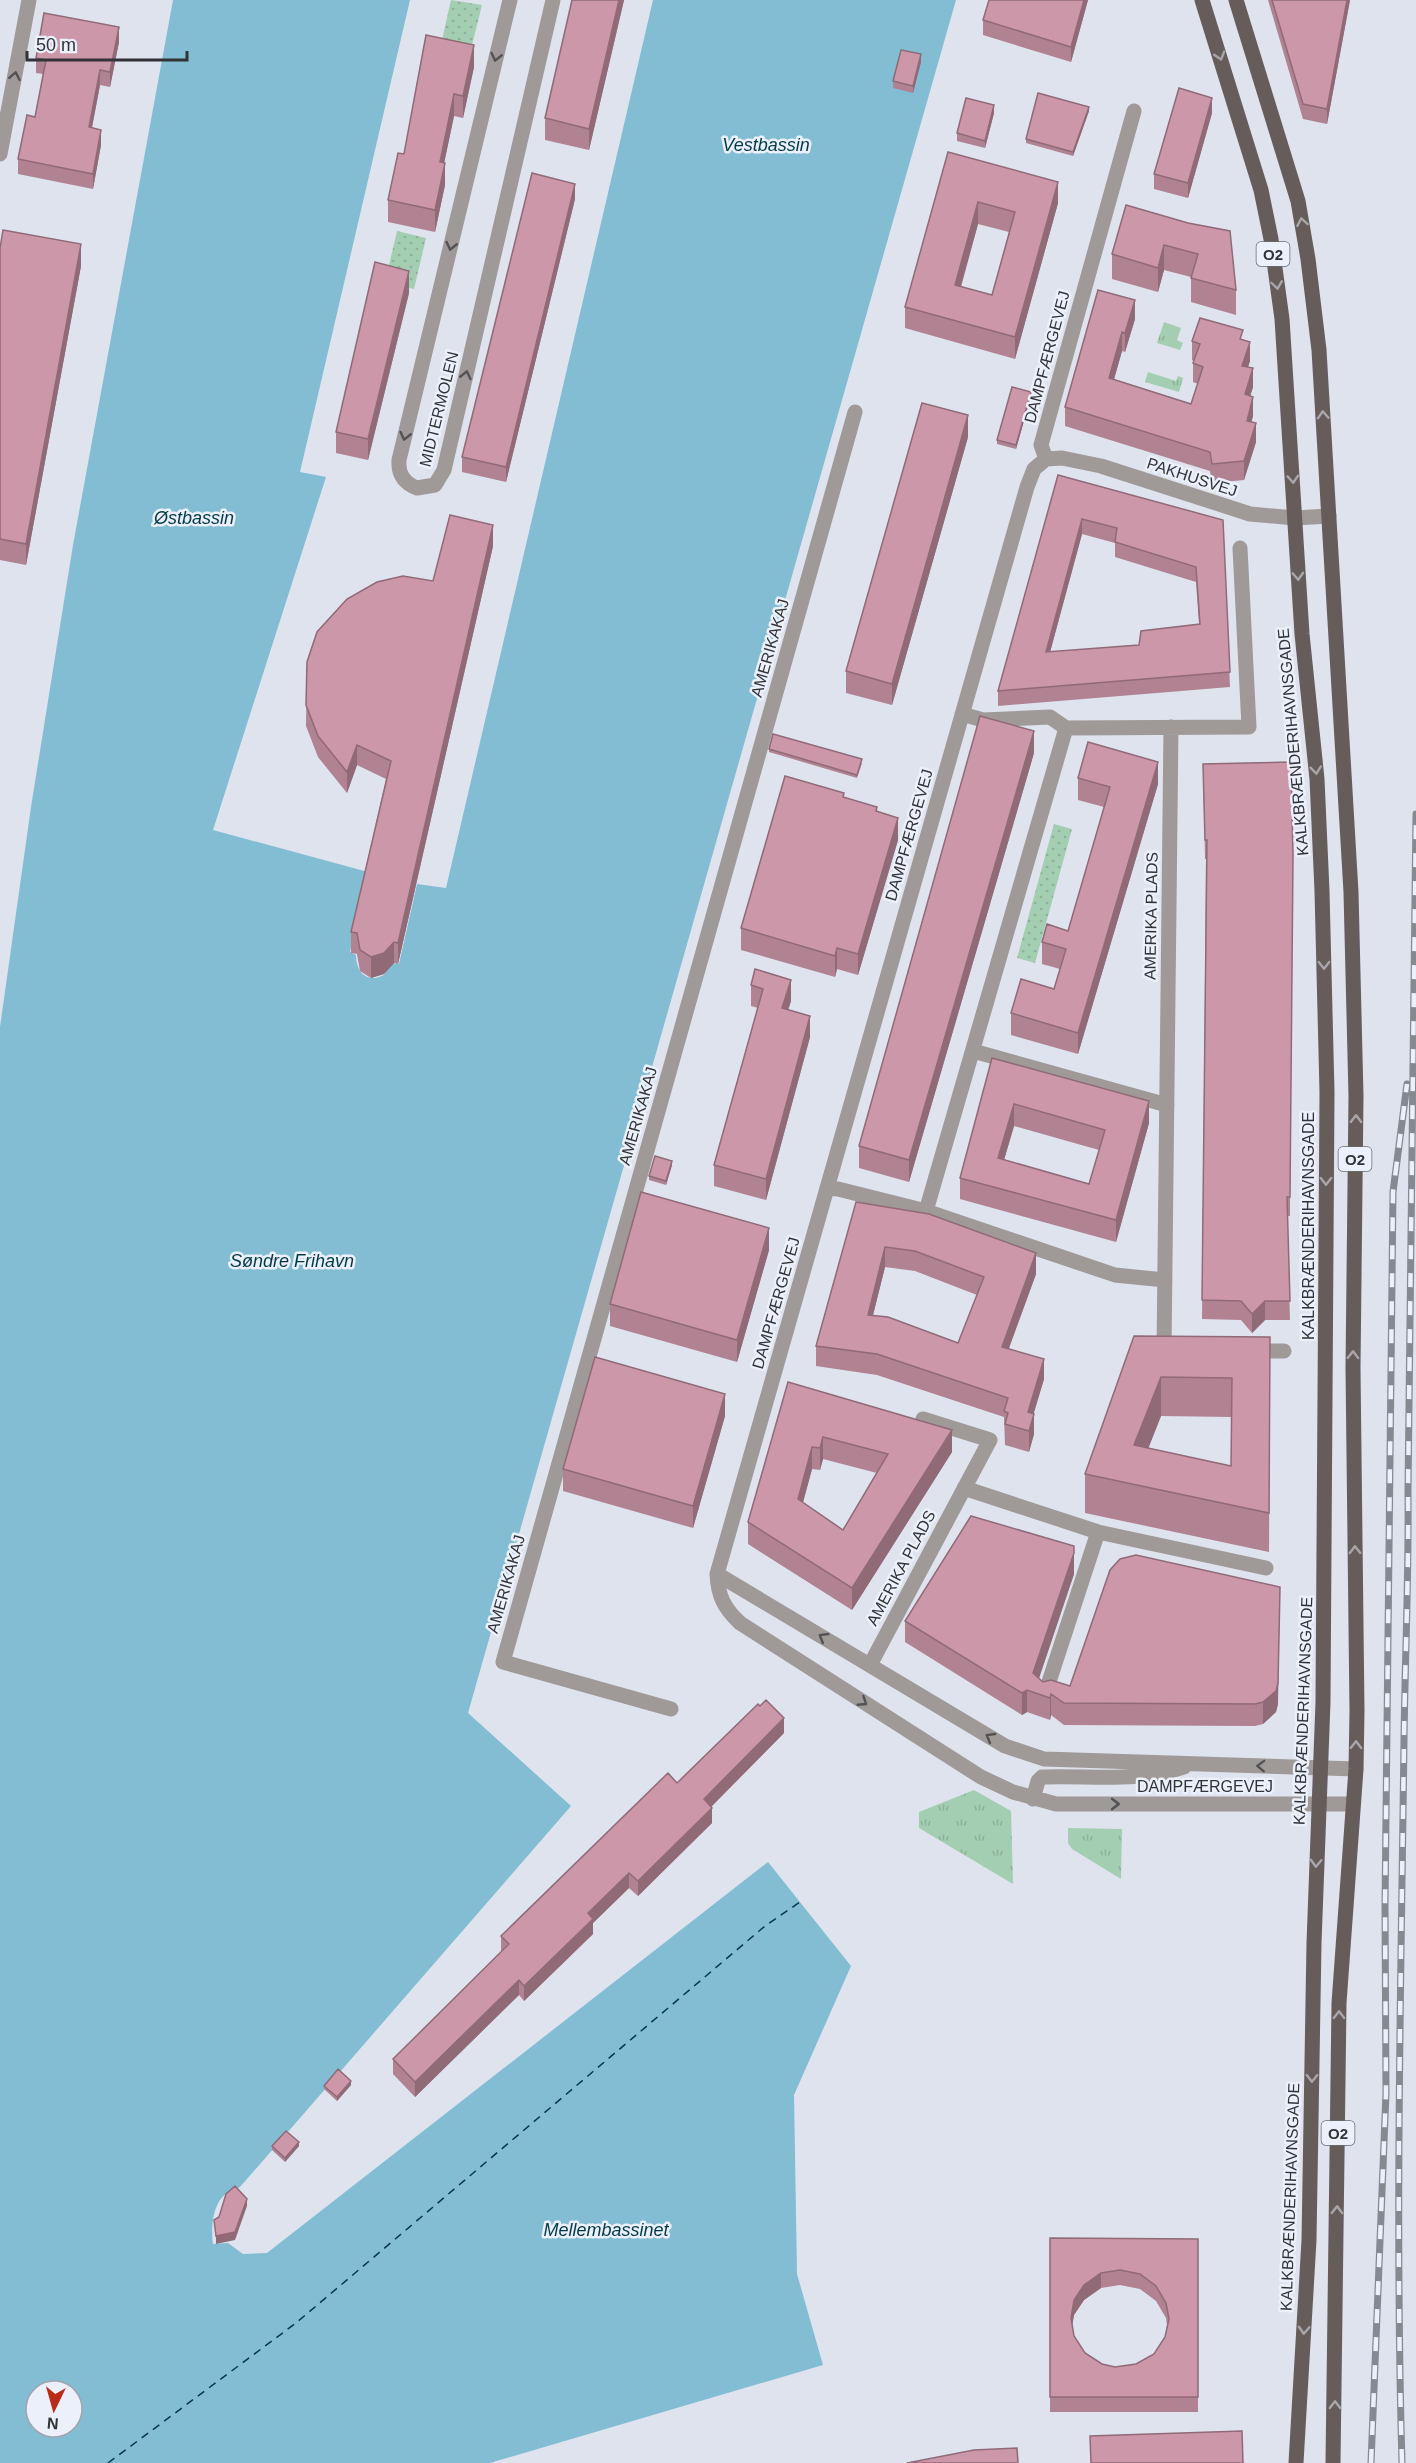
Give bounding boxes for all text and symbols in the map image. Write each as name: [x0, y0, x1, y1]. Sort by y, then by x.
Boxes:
scale bar: [27, 24, 188, 62]
text: 50 m: [36, 35, 76, 55]
one-way arrow: [1213, 50, 1225, 61]
one-way arrow: [491, 52, 504, 62]
one-way arrow: [8, 71, 21, 81]
water label: Vestbassin: [722, 135, 810, 155]
one-way arrow: [1296, 217, 1309, 227]
one-way arrow: [445, 241, 458, 251]
road number: O2: [1256, 242, 1290, 266]
one-way arrow: [1271, 280, 1283, 290]
street label: DAMPFÆRGEVEJ: [1021, 289, 1073, 425]
street label: MIDTERMOLEN: [416, 350, 462, 468]
one-way arrow: [459, 370, 472, 380]
one-way arrow: [1316, 411, 1329, 420]
one-way arrow: [400, 431, 413, 441]
street label: PAKHUSVEJ: [1145, 454, 1239, 500]
one-way arrow: [1286, 475, 1299, 484]
water label: Østbassin: [153, 508, 234, 528]
one-way arrow: [1292, 572, 1305, 581]
street label: AMERIKAKAJ: [748, 597, 792, 699]
street label: KALKBRÆNDERIHAVNSGADE: [1275, 628, 1311, 856]
one-way arrow: [1309, 766, 1322, 775]
street label: DAMPFÆRGEVEJ: [882, 767, 936, 903]
street label: AMERIKA PLADS: [1141, 852, 1161, 980]
one-way arrow: [1318, 960, 1330, 969]
street label: AMERIKAKAJ: [616, 1065, 660, 1167]
street label: KALKBRÆNDERIHAVNSGADE: [1300, 1112, 1317, 1340]
one-way arrow: [1350, 1114, 1362, 1123]
road number: O2: [1338, 1147, 1372, 1171]
one-way arrow: [1320, 1176, 1333, 1185]
street label: DAMPFÆRGEVEJ: [749, 1235, 803, 1371]
water label: Søndre Frihavn: [230, 1251, 354, 1271]
one-way arrow: [1347, 1351, 1359, 1360]
street label: AMERIKA PLADS: [863, 1507, 939, 1629]
street label: AMERIKAKAJ: [484, 1533, 528, 1635]
one-way arrow: [1349, 1546, 1361, 1555]
street label: KALKBRÆNDERIHAVNSGADE: [1291, 1597, 1315, 1825]
one-way arrow: [819, 1633, 829, 1645]
one-way arrow: [857, 1695, 868, 1706]
one-way arrow: [986, 1733, 996, 1745]
one-way arrow: [1350, 1741, 1362, 1750]
one-way arrow: [1257, 1760, 1266, 1772]
street label: DAMPFÆRGEVEJ: [1137, 1778, 1273, 1795]
one-way arrow: [1110, 1798, 1119, 1810]
one-way arrow: [1310, 1858, 1323, 1867]
one-way arrow: [1333, 2010, 1345, 2019]
one-way arrow: [1306, 2074, 1318, 2083]
street label: KALKBRÆNDERIHAVNSGADE: [1278, 2083, 1302, 2311]
road number: O2: [1322, 2121, 1354, 2145]
one-way arrow: [1331, 2205, 1343, 2214]
water label: Mellembassinet: [543, 2220, 670, 2240]
one-way arrow: [1298, 2326, 1311, 2335]
north arrow: [24, 2379, 84, 2439]
one-way arrow: [1329, 2400, 1341, 2409]
text: N: [46, 2414, 59, 2432]

